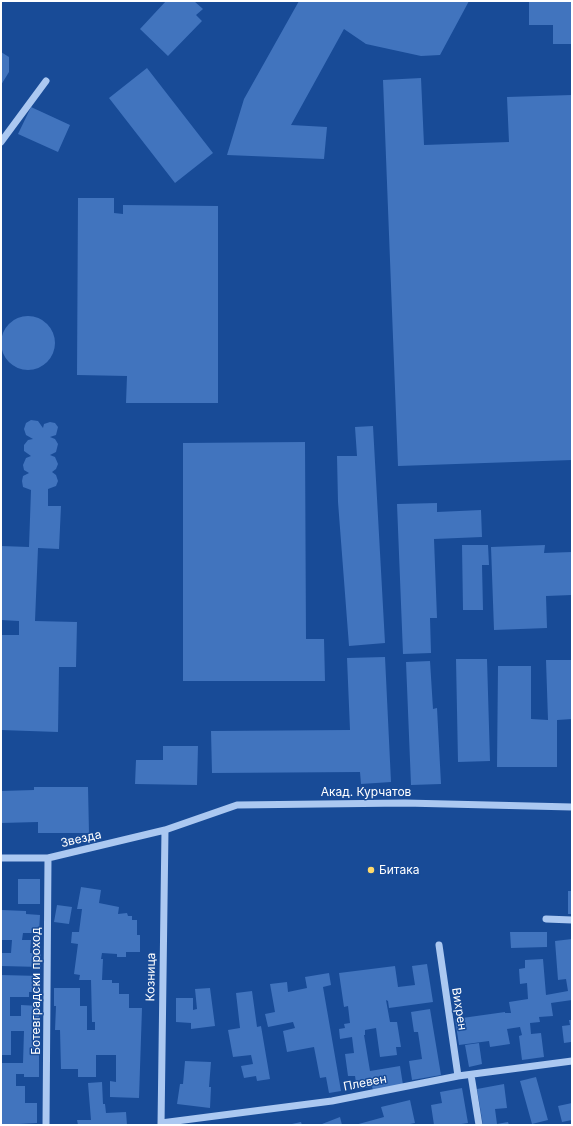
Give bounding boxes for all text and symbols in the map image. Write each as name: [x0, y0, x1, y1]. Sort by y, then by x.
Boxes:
street label: Акад. Курчатов: [321, 785, 411, 799]
street label: Звезда: [59, 827, 103, 851]
place label: Битака: [379, 863, 419, 877]
marker: Битака: [366, 865, 376, 875]
street label: Ботевградски проход: [29, 927, 43, 1055]
street label: Козница: [143, 952, 159, 1002]
street label: Вихрен: [449, 987, 469, 1031]
street label: Плевен: [342, 1072, 388, 1094]

